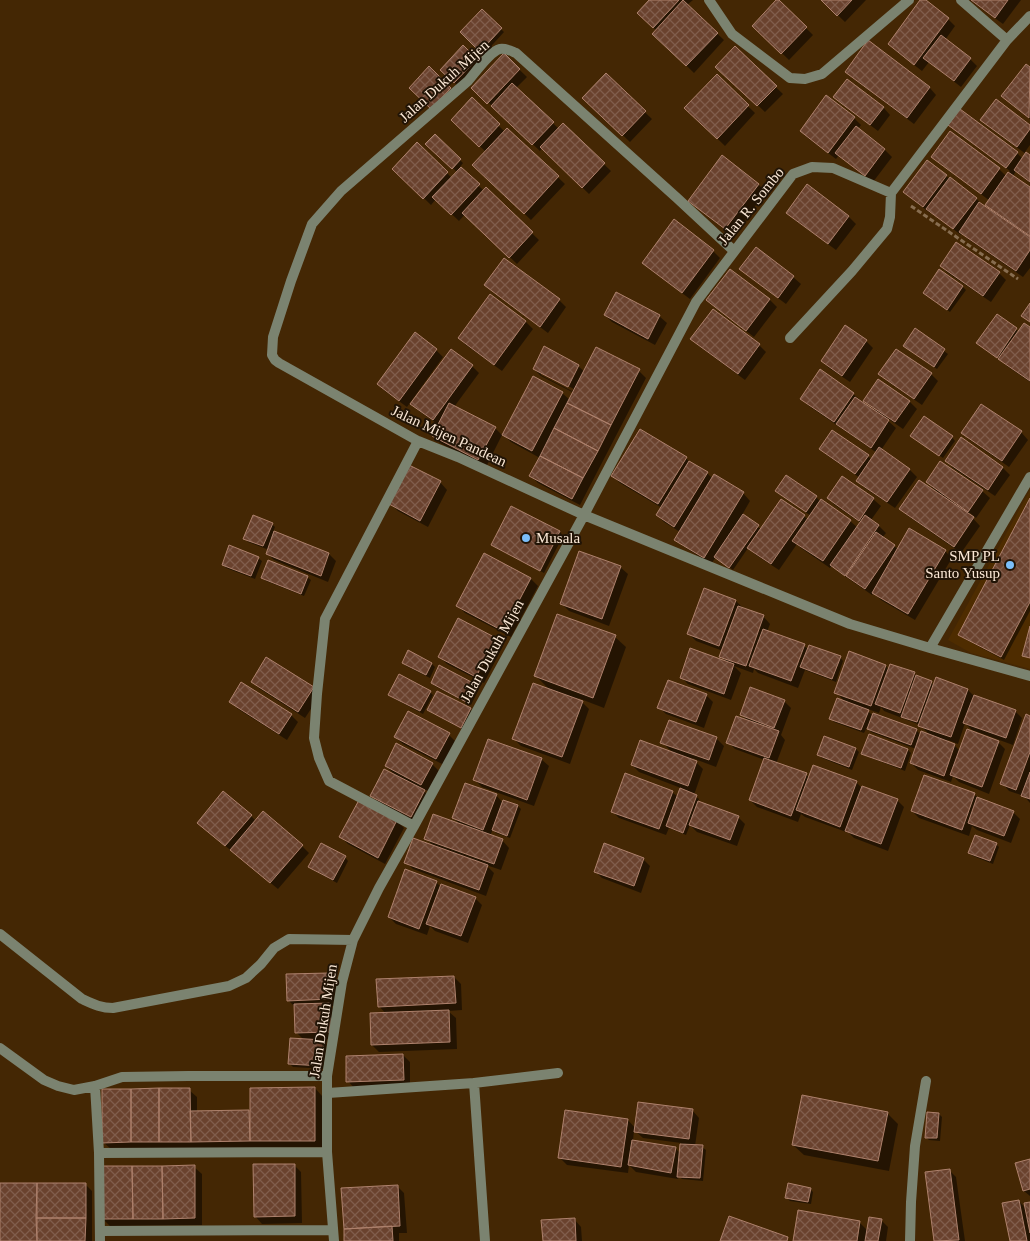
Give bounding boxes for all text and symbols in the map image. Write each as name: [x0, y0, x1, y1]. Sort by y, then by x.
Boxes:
street label: Jalan Dukuh Mijen: [396, 36, 492, 125]
street label: Jalan R. Sombo: [715, 164, 787, 248]
street label: Jalan Mijen Pandean: [389, 402, 509, 470]
place label: Musala: [536, 530, 581, 546]
marker: Musala: [520, 532, 532, 544]
place label: SMP PL Santo Yusup: [925, 548, 1000, 581]
marker: SMP PL Santo Yusup: [1004, 559, 1016, 571]
street label: Jalan Dukuh Mijen: [457, 596, 527, 705]
street label: Jalan Dukuh Mijen: [306, 962, 340, 1079]

